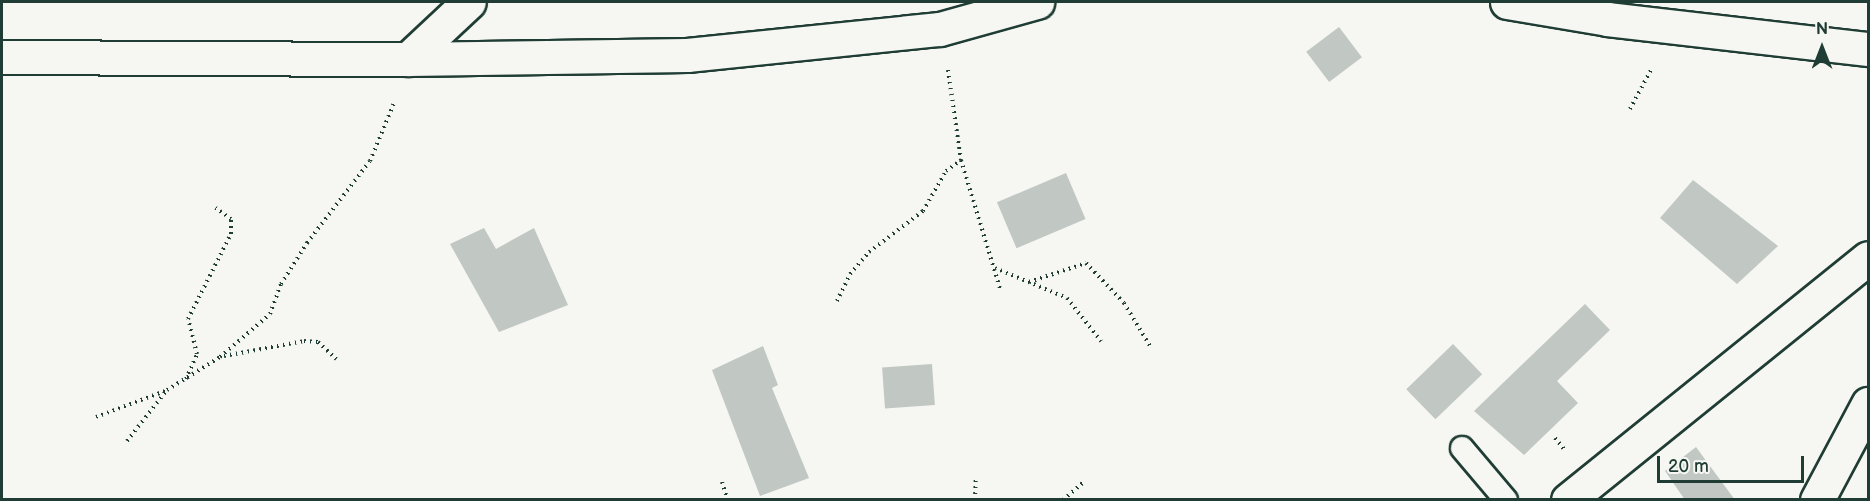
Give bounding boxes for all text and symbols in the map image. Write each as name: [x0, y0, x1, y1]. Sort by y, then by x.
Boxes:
north arrow: [1792, 18, 1852, 78]
text: N: [1816, 20, 1828, 39]
scale bar: [1660, 444, 1807, 482]
text: 20 m: [1668, 456, 1709, 477]

